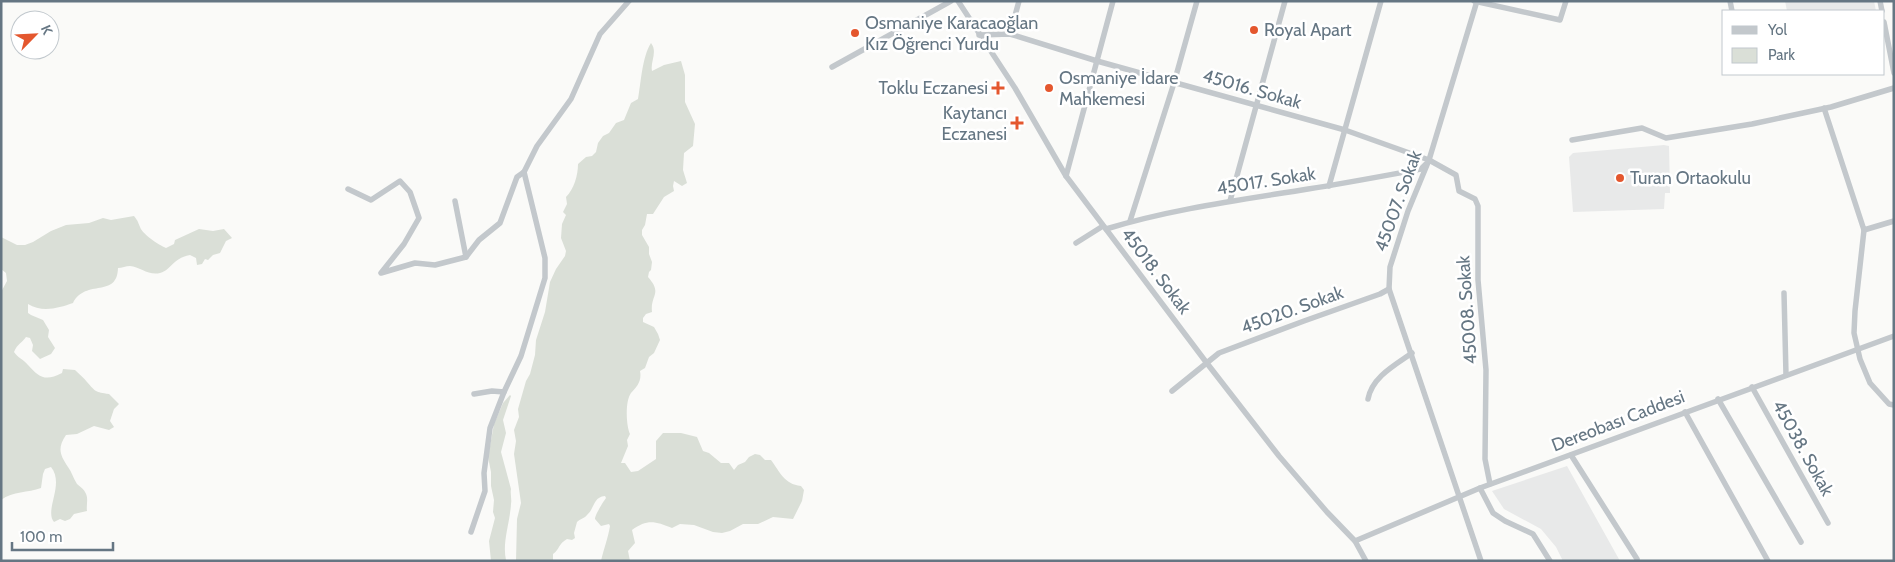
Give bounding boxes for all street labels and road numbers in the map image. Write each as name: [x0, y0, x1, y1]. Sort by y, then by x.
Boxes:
street label: 45016. Sokak: [1200, 64, 1305, 114]
street label: 45007. Sokak: [1369, 146, 1427, 255]
street label: 45017. Sokak: [1215, 162, 1318, 200]
street label: 45018. Sokak: [1116, 223, 1196, 319]
street label: 45008. Sokak: [1452, 254, 1482, 365]
street label: 45020. Sokak: [1238, 281, 1347, 339]
street label: Dereobası Caddesi: [1548, 385, 1688, 457]
street label: 45038. Sokak: [1768, 396, 1839, 501]

